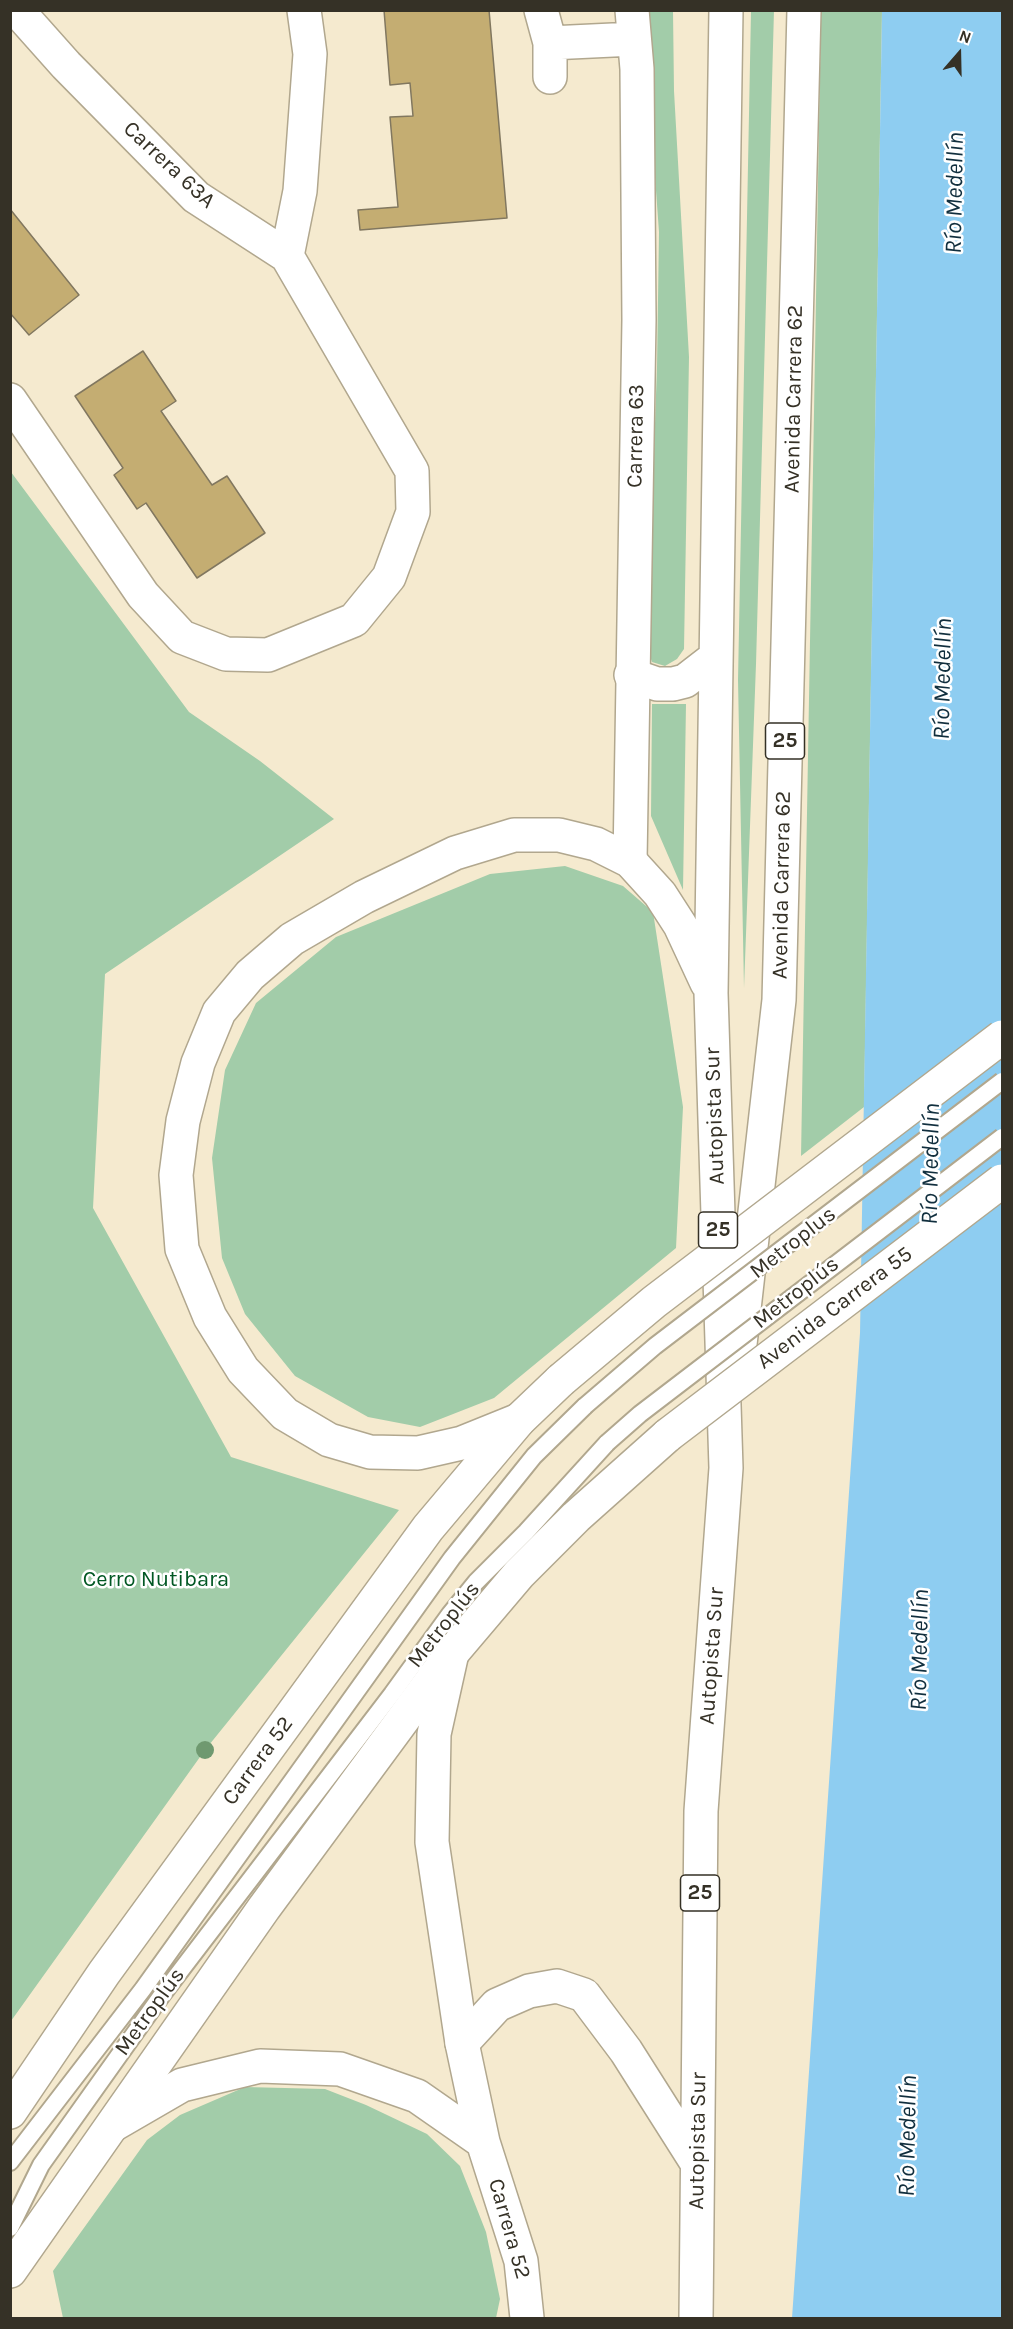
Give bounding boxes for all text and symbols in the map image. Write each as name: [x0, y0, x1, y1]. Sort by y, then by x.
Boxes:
north arrow: [929, 24, 989, 84]
text: N: [957, 26, 974, 48]
street label: Carrera 63A: [117, 116, 221, 214]
water label: Río Medellín: [940, 132, 970, 254]
street label: Avenida Carrera 62: [779, 305, 809, 493]
street label: Carrera 63: [622, 384, 650, 488]
water label: Río Medellín: [928, 618, 958, 740]
road number: 25: [766, 723, 804, 759]
street label: Avenida Carrera 62: [767, 791, 797, 979]
street label: Autopista Sur: [699, 1047, 731, 1185]
water label: Río Medellín: [916, 1103, 946, 1225]
street label: Metroplus: [745, 1201, 841, 1285]
road number: 25: [698, 1212, 738, 1248]
street label: Avenida Carrera 55: [752, 1241, 918, 1375]
street label: Metroplús: [748, 1251, 844, 1335]
park label: Cerro Nutibara: [83, 1567, 229, 1593]
street label: Metroplús: [402, 1577, 486, 1673]
street label: Autopista Sur: [694, 1587, 730, 1725]
water label: Río Medellín: [905, 1589, 935, 1711]
street label: Carrera 52: [217, 1711, 299, 1811]
road number: 25: [680, 1875, 720, 1911]
street label: Metroplús: [109, 1963, 191, 2061]
street label: Autopista Sur: [684, 2072, 712, 2210]
water label: Río Medellín: [893, 2075, 923, 2197]
street label: Carrera 52: [482, 2176, 536, 2282]

